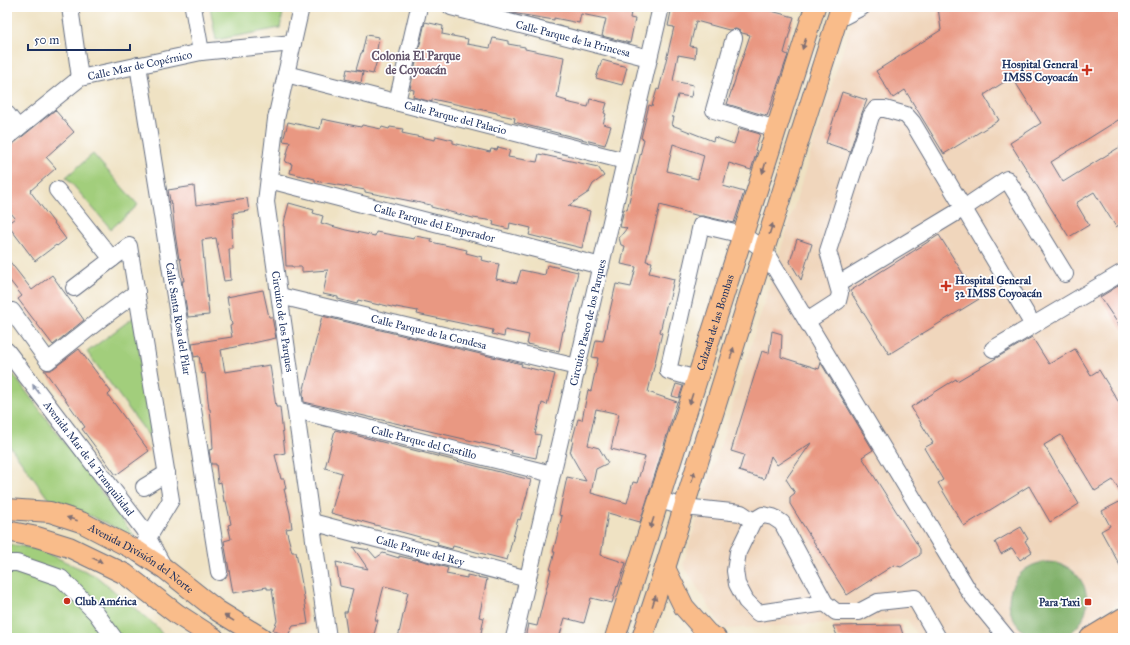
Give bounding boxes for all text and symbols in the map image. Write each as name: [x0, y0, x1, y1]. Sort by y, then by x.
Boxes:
street label: Calle Parque de la Princesa: [514, 17, 632, 60]
scale bar: [28, 26, 130, 52]
text: 50 m: [34, 33, 59, 47]
one-way arrow: [801, 39, 807, 51]
street label: Calle Mar de Copérnico: [86, 48, 194, 83]
district label: Colonia El Parque de Coyoacán: [372, 49, 460, 78]
place label: Hospital General IMSS Coyoacán: [1002, 58, 1079, 85]
marker: Hospital General IMSS Coyoacán: [1081, 64, 1093, 76]
street label: Calle Parque del Palacio: [403, 98, 508, 137]
one-way arrow: [761, 162, 767, 174]
street label: Calle Parque del Emperador: [373, 201, 497, 245]
one-way arrow: [768, 222, 774, 234]
street label: Circuito Paseo de los Parques: [566, 258, 609, 387]
street label: Calle Santa Rosa del Pilar: [163, 262, 194, 377]
street label: Circuito de los Parques: [269, 270, 297, 373]
street label: Calzada de las Bombas: [694, 273, 736, 372]
place label: Hospital General 32 IMSS Coyoacán: [955, 274, 1042, 301]
marker: Hospital General 32 IMSS Coyoacán: [940, 280, 952, 292]
street label: Calle Parque de la Condesa: [370, 311, 488, 352]
one-way arrow: [729, 347, 735, 359]
one-way arrow: [32, 384, 41, 395]
one-way arrow: [688, 393, 694, 405]
street label: Avenida Mar de la Tranquilidad: [40, 397, 137, 519]
street label: Calle Parque del Castillo: [370, 423, 478, 462]
one-way arrow: [690, 471, 696, 483]
one-way arrow: [66, 516, 78, 522]
one-way arrow: [649, 517, 655, 529]
street label: Avenida División del Norte: [85, 520, 197, 596]
street label: Calle Parque del Rey: [375, 533, 467, 569]
one-way arrow: [91, 557, 103, 563]
place label: Club América: [75, 595, 137, 608]
one-way arrow: [651, 595, 657, 607]
marker: Club América: [62, 596, 72, 606]
place label: Para Taxi: [1039, 596, 1081, 609]
marker: Para Taxi: [1083, 597, 1093, 607]
one-way arrow: [223, 614, 235, 621]

